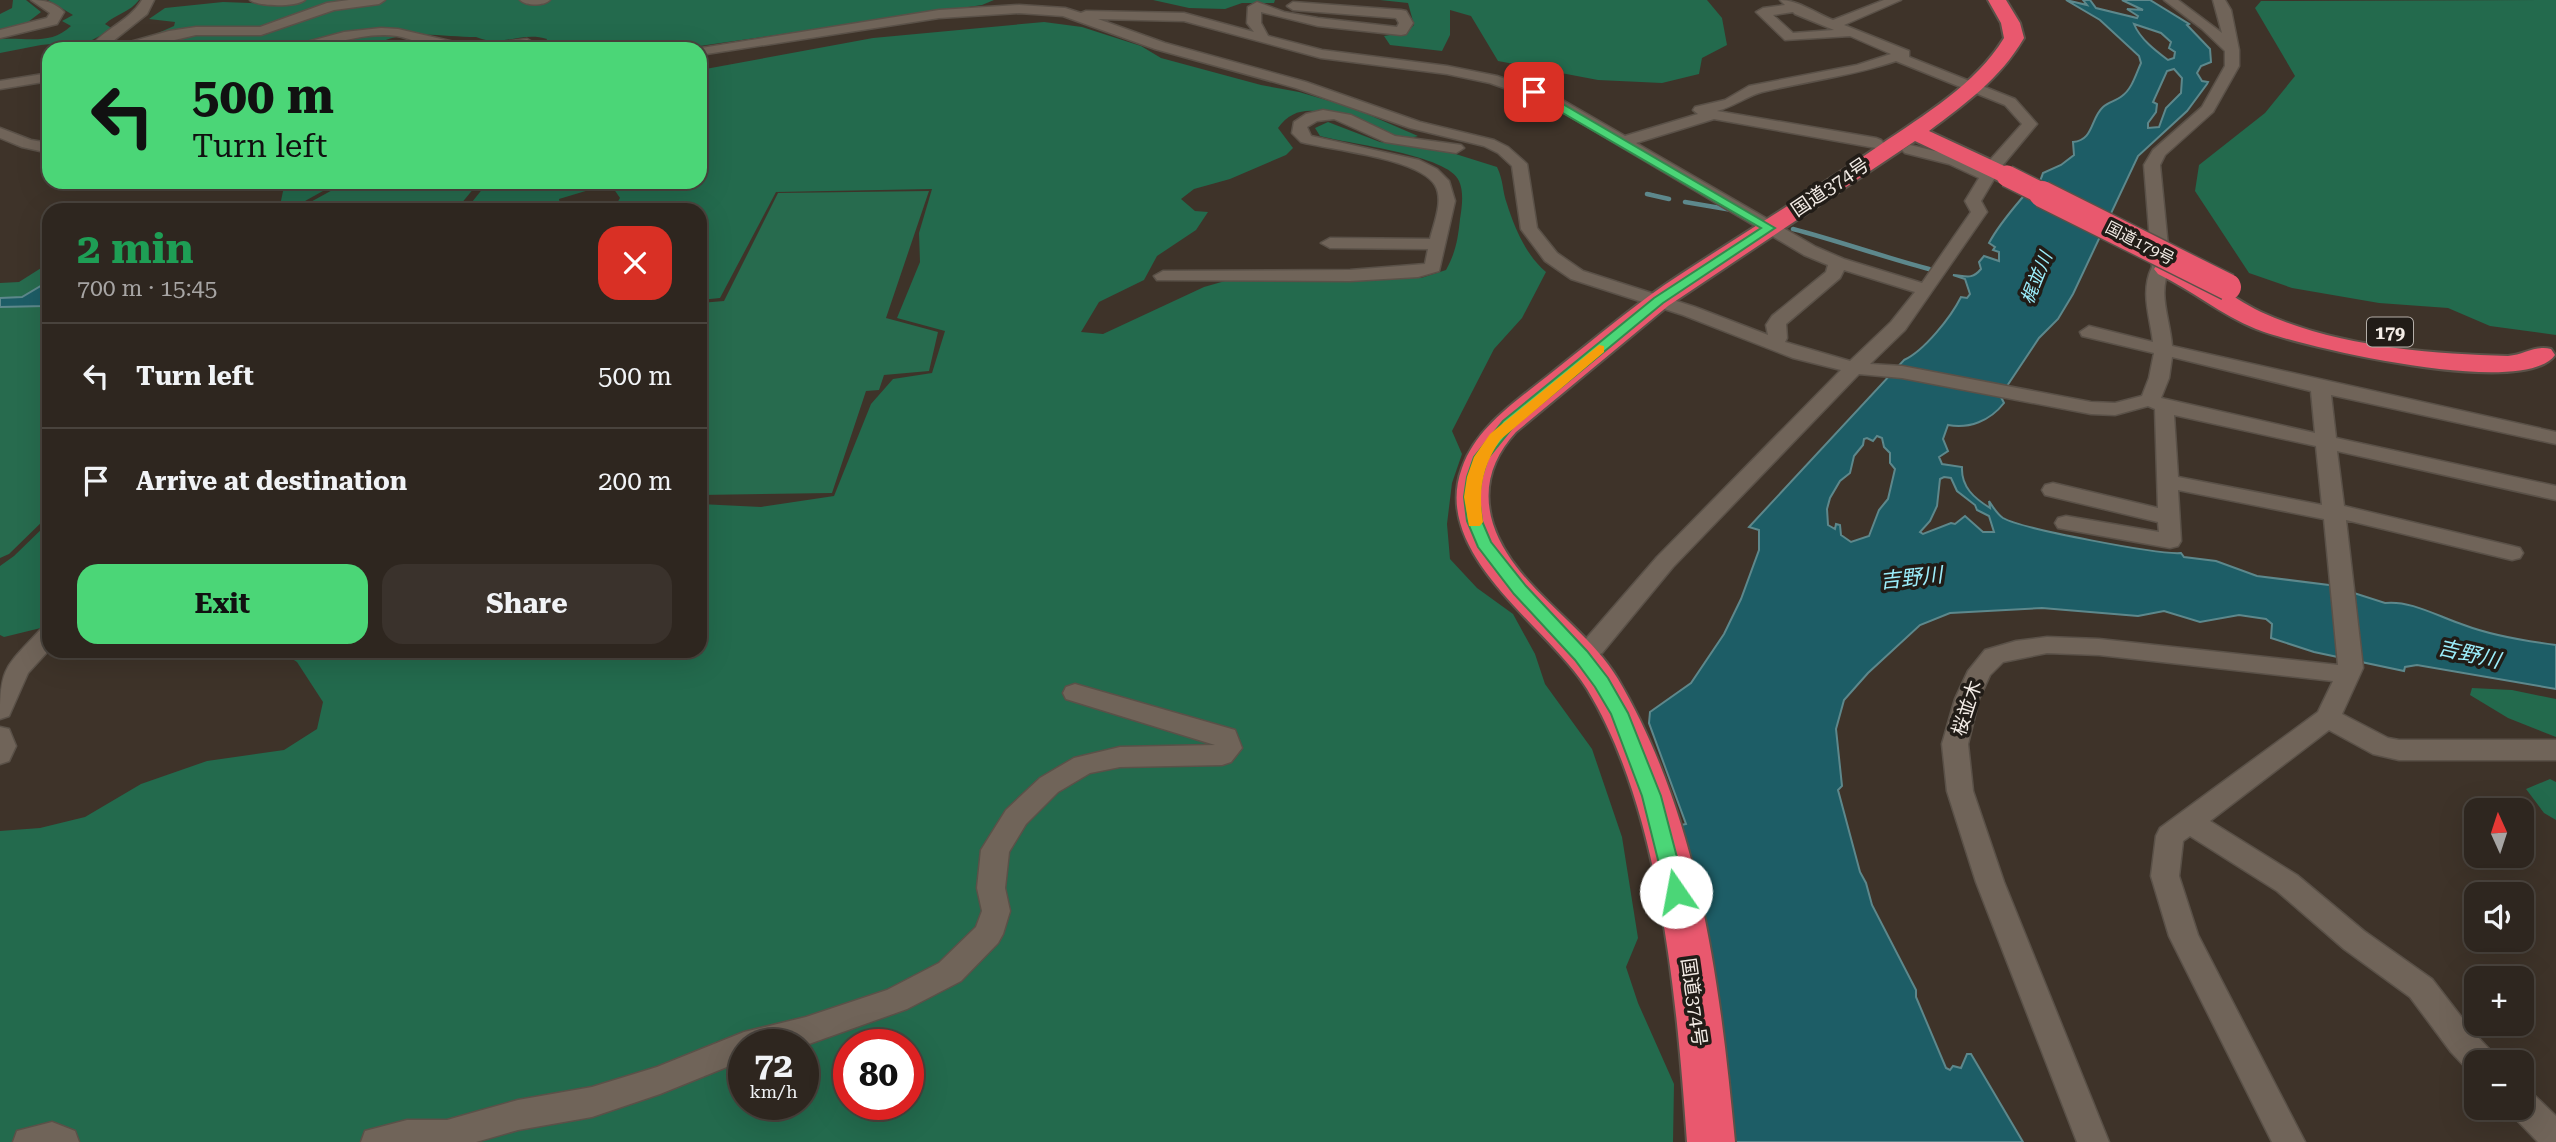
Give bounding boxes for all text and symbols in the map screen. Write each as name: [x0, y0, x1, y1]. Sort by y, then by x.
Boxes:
pin: [1504, 62, 1564, 122]
text: 500 m: [192, 68, 334, 125]
icon: left: [77, 70, 168, 161]
icon: arrive: [1515, 73, 1553, 111]
text: Turn left: [192, 127, 327, 165]
street label: 国道374号: [1787, 153, 1873, 221]
street label: 国道179号: [2102, 218, 2178, 268]
text: 2 min: [77, 224, 194, 273]
button: close: [598, 226, 672, 300]
water label: 梶並川: [2016, 247, 2057, 307]
text: 700 m · 15:45: [77, 275, 217, 302]
road number: 179: [2367, 318, 2413, 346]
icon: left: [77, 357, 115, 395]
text: Turn left: [136, 361, 254, 391]
text: 500 m: [598, 361, 672, 391]
icon: arrive: [77, 462, 115, 500]
text: Arrive at destination: [136, 466, 407, 496]
text: 200 m: [598, 466, 672, 496]
water label: 吉野川: [1878, 563, 1946, 593]
button: Exit: [77, 564, 368, 644]
button: Share: [382, 564, 672, 644]
water label: 吉野川: [2436, 635, 2504, 673]
street label: 桜並木: [1947, 677, 1987, 739]
north arrow: [2464, 798, 2534, 868]
map controls: [2464, 798, 2534, 1120]
position arrow: [1639, 855, 1713, 929]
button: sound: [2464, 882, 2534, 952]
street label: 国道374号: [1676, 956, 1712, 1048]
button: +: [2464, 966, 2534, 1036]
speed limit sign: 80: [833, 1029, 924, 1120]
text: 72: [754, 1045, 793, 1086]
button: −: [2464, 1050, 2534, 1120]
text: km/h: [749, 1081, 798, 1102]

